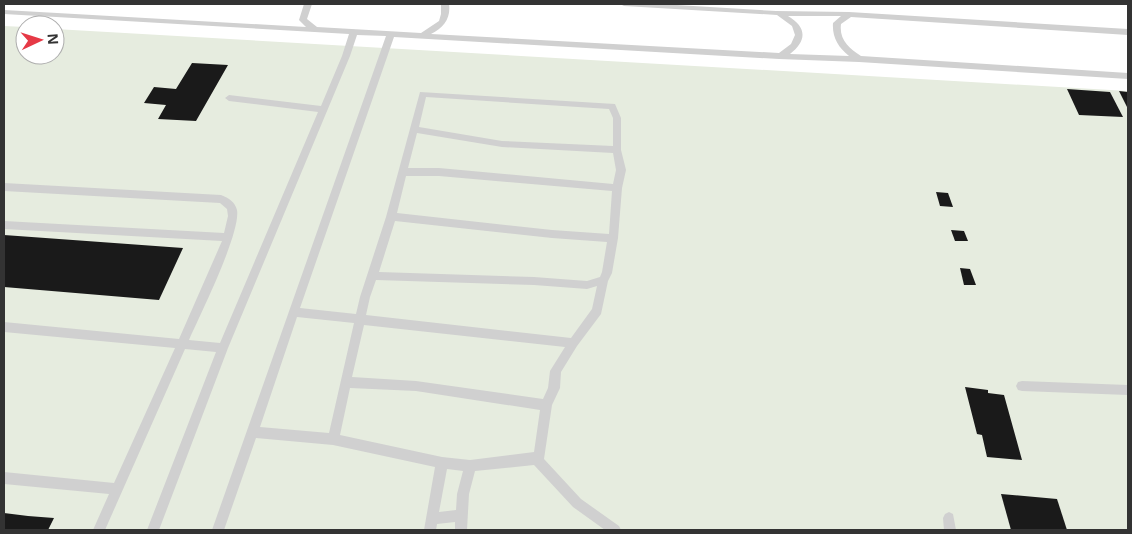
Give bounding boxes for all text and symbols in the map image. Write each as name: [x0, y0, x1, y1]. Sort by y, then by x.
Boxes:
north arrow: [15, 15, 65, 65]
text: N: [44, 33, 63, 45]

